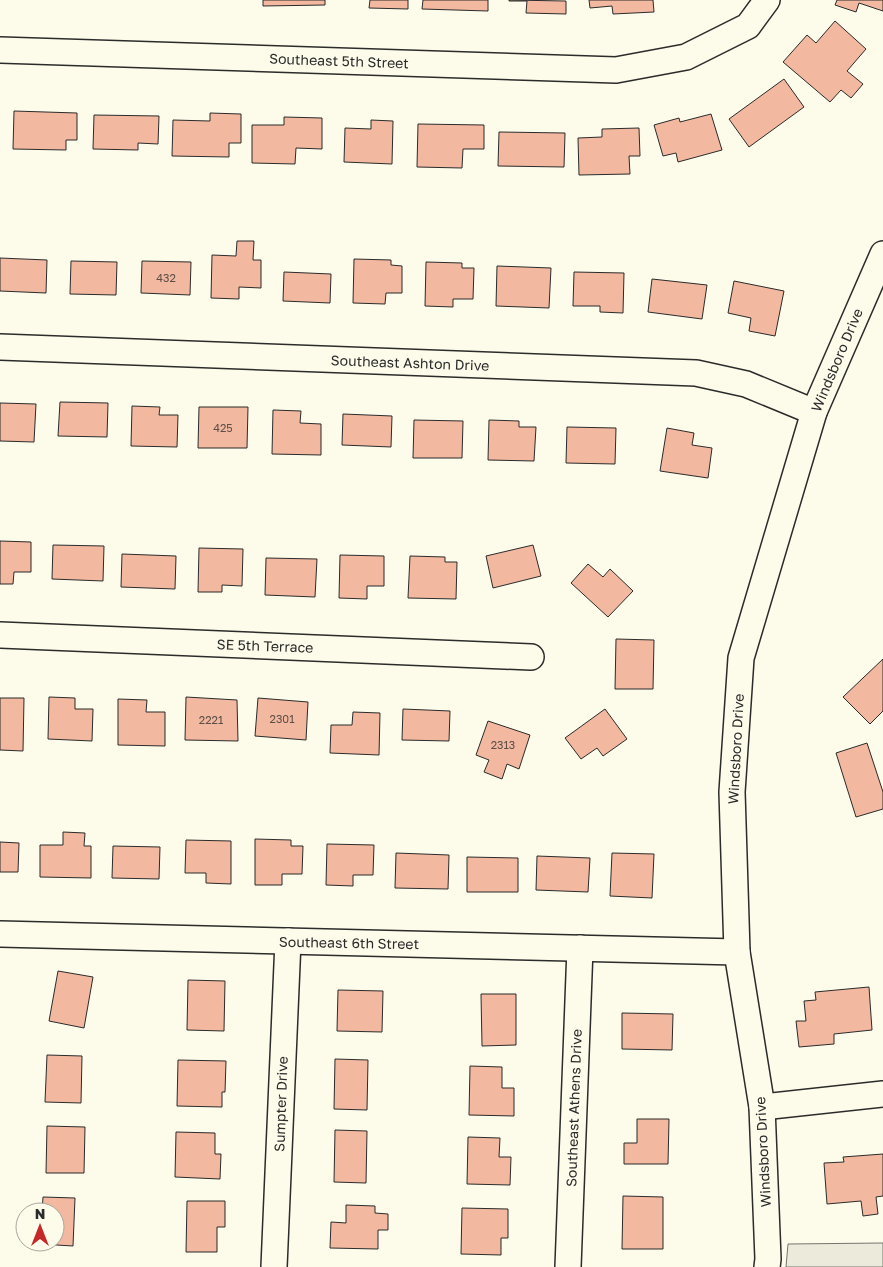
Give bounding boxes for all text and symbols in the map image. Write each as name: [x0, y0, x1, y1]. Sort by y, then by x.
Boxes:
street label: Southeast 5th Street: [269, 50, 409, 71]
house number: 432: [156, 271, 176, 284]
street label: Windsboro Drive: [807, 306, 866, 414]
street label: Southeast Ashton Drive: [330, 351, 490, 374]
house number: 425: [213, 421, 233, 434]
street label: SE 5th Terrace: [216, 635, 314, 656]
street label: Windsboro Drive: [724, 693, 747, 805]
house number: 2301: [270, 712, 294, 725]
house number: 2221: [199, 713, 223, 726]
house number: 2313: [491, 738, 515, 751]
street label: Southeast 6th Street: [279, 933, 419, 952]
street label: Southeast Athens Drive: [562, 1029, 585, 1187]
street label: Sumpter Drive: [270, 1056, 291, 1152]
street label: Windsboro Drive: [751, 1096, 774, 1208]
north arrow: [15, 1202, 65, 1252]
text: N: [35, 1205, 45, 1222]

